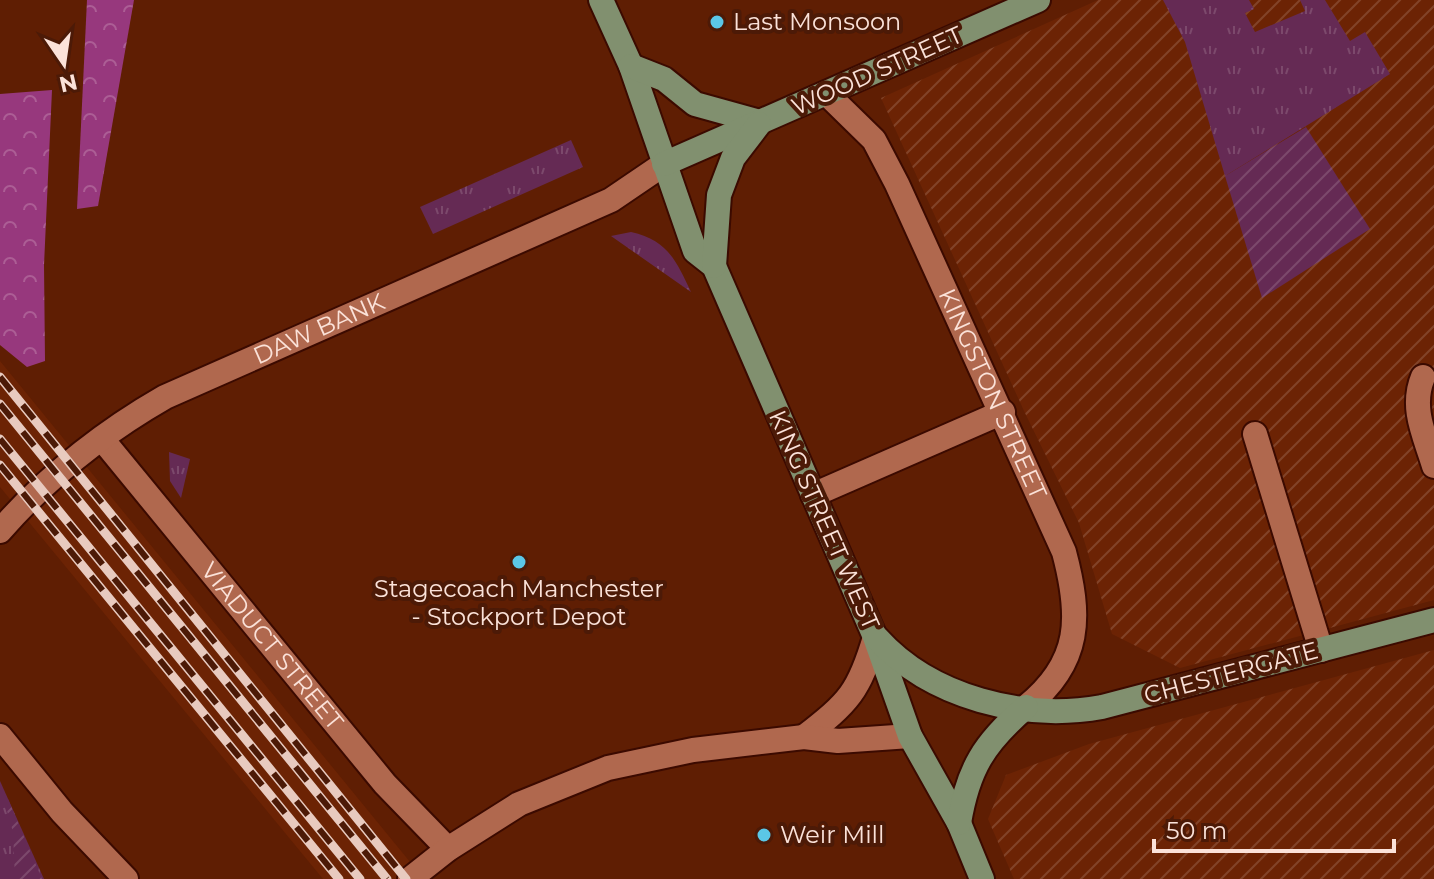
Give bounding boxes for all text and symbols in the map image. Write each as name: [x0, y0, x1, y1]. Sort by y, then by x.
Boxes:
place label: Last Monsoon: [733, 7, 901, 36]
marker: Last Monsoon: [708, 13, 726, 31]
street label: WOOD STREET: [787, 20, 967, 121]
north arrow: [24, 24, 104, 104]
text: N: [57, 68, 80, 98]
street label: KINGSTON STREET: [932, 284, 1053, 504]
street label: DAW BANK: [249, 287, 389, 370]
street label: KING STREET WEST: [763, 406, 886, 634]
marker: Stagecoach Manchester - Stockport Depot: [510, 553, 528, 571]
street label: VIADUCT STREET: [195, 556, 350, 736]
place label: Stagecoach Manchester - Stockport Depot: [374, 574, 664, 631]
street label: CHESTERGATE: [1141, 635, 1321, 710]
scale bar: [1154, 803, 1394, 853]
text: 50 m: [1166, 816, 1227, 845]
place label: Weir Mill: [780, 820, 885, 849]
marker: Weir Mill: [755, 826, 773, 844]

